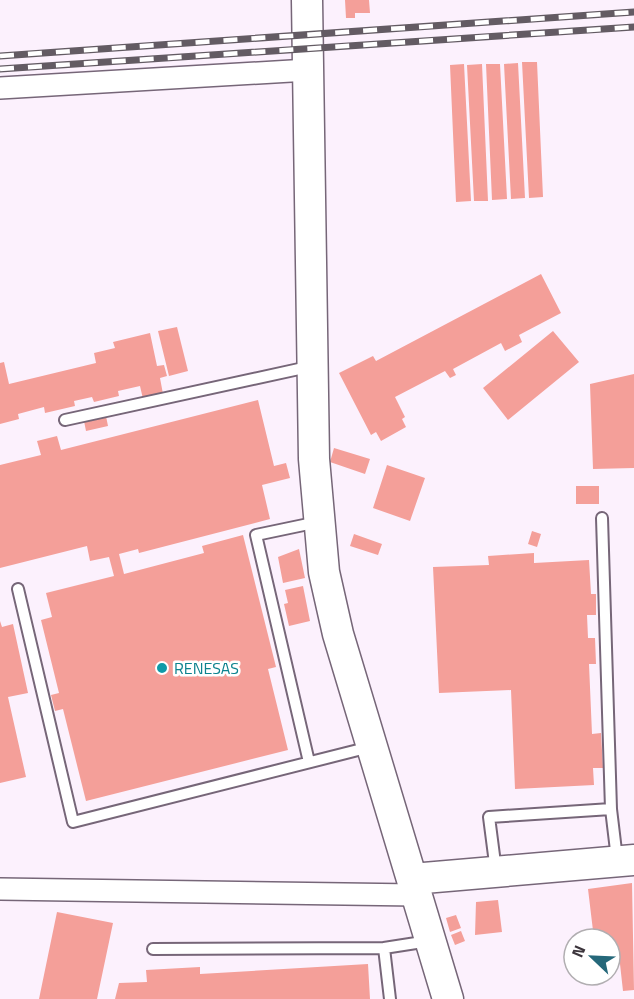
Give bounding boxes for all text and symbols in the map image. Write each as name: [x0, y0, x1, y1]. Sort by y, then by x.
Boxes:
place label: RENESAS: [174, 656, 239, 680]
marker: RENESAS: [155, 661, 169, 675]
north arrow: [562, 927, 622, 987]
text: N: [565, 941, 591, 961]

